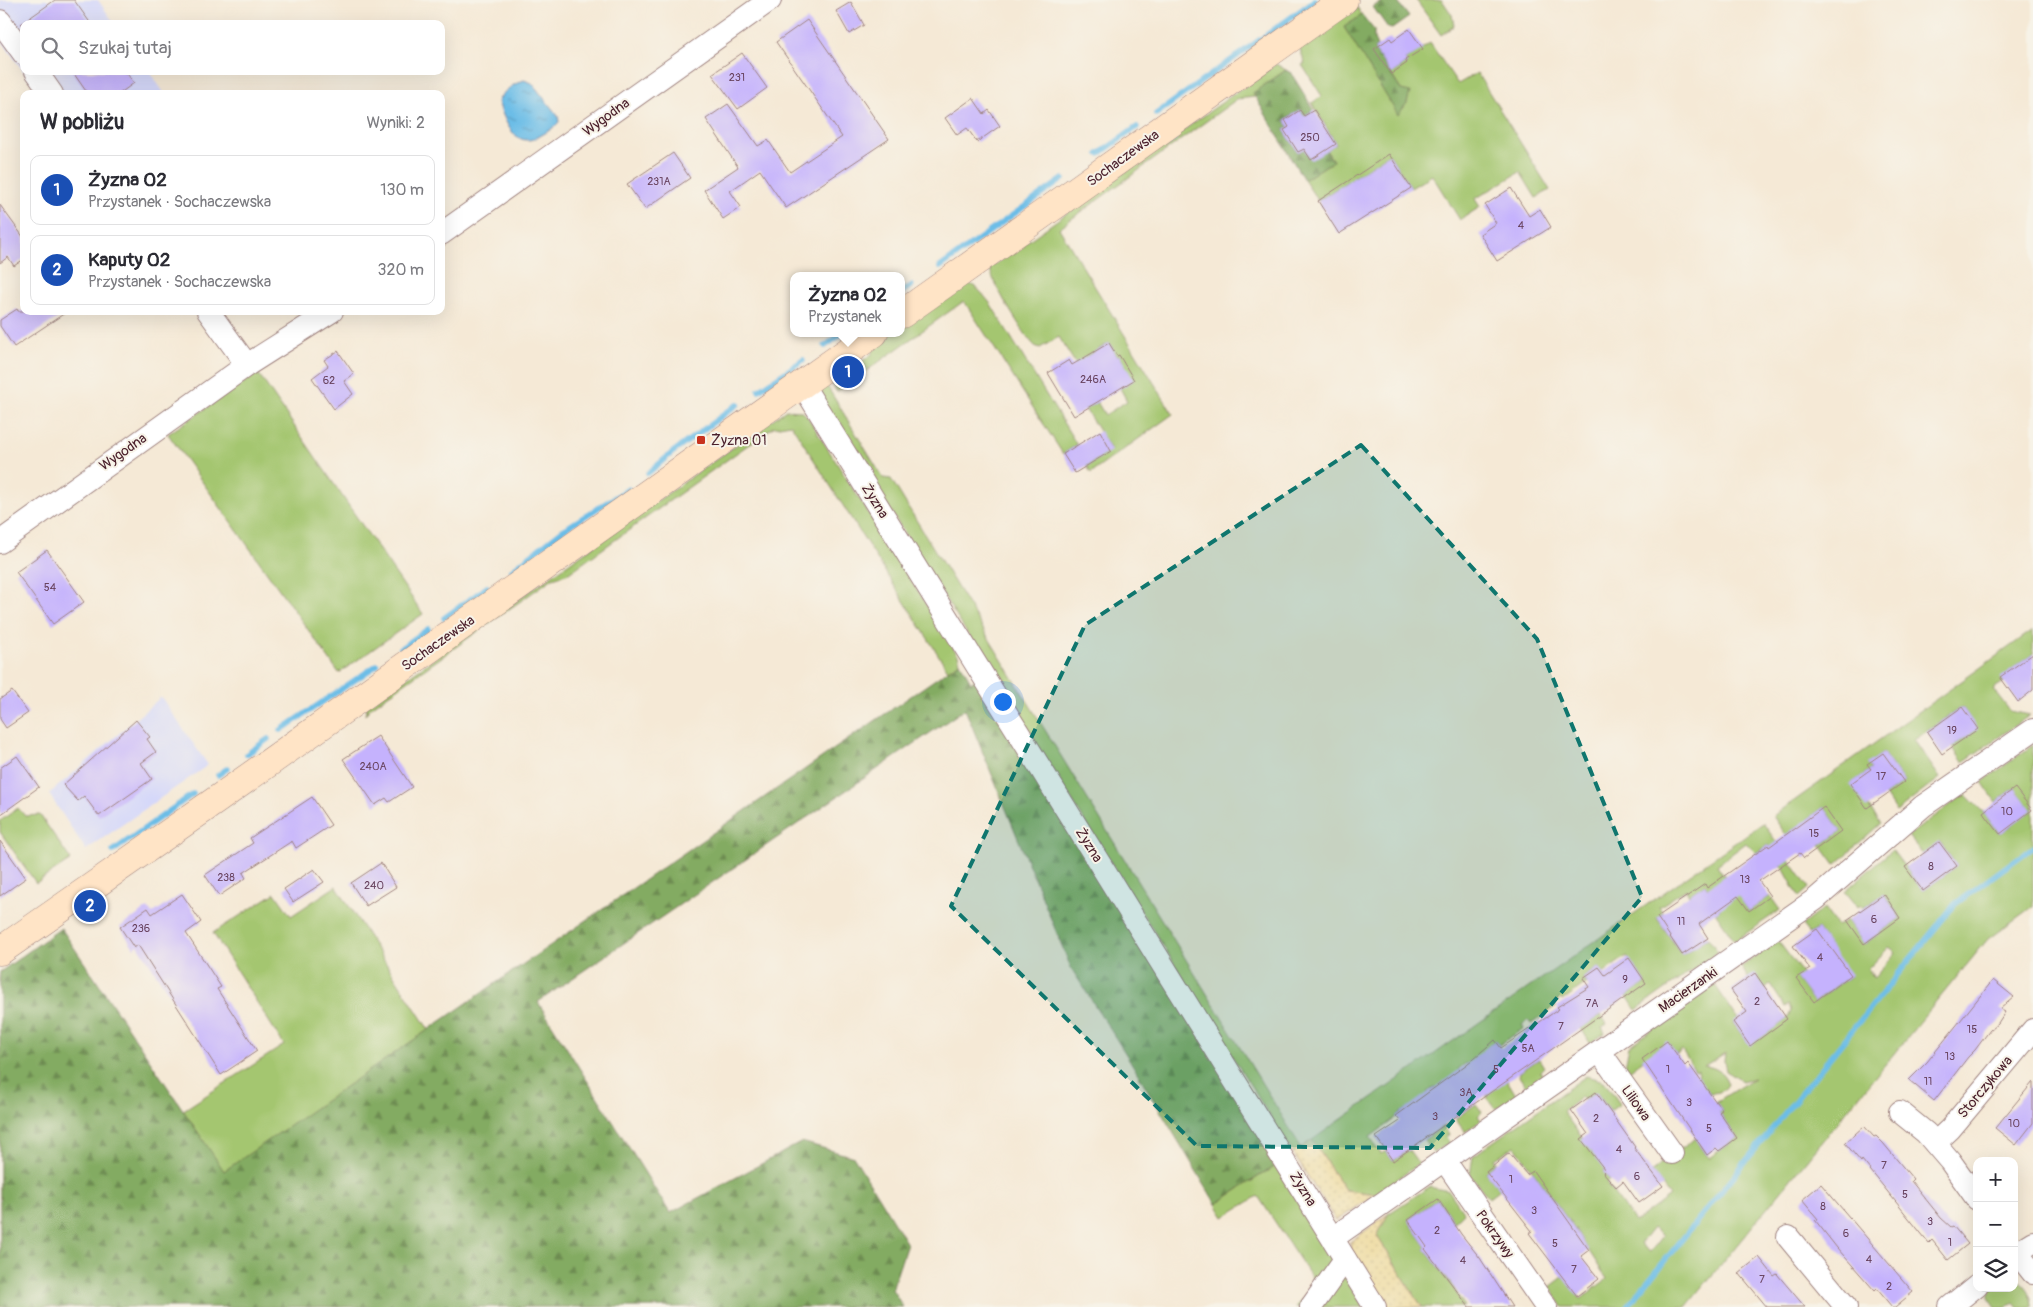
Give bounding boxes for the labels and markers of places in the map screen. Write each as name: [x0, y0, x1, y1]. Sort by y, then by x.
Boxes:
pin: 1: [832, 353, 864, 391]
place label: Żyzna 01: [711, 432, 767, 449]
marker: Żyzna 01: [695, 434, 707, 446]
pin: 2: [74, 887, 106, 925]

